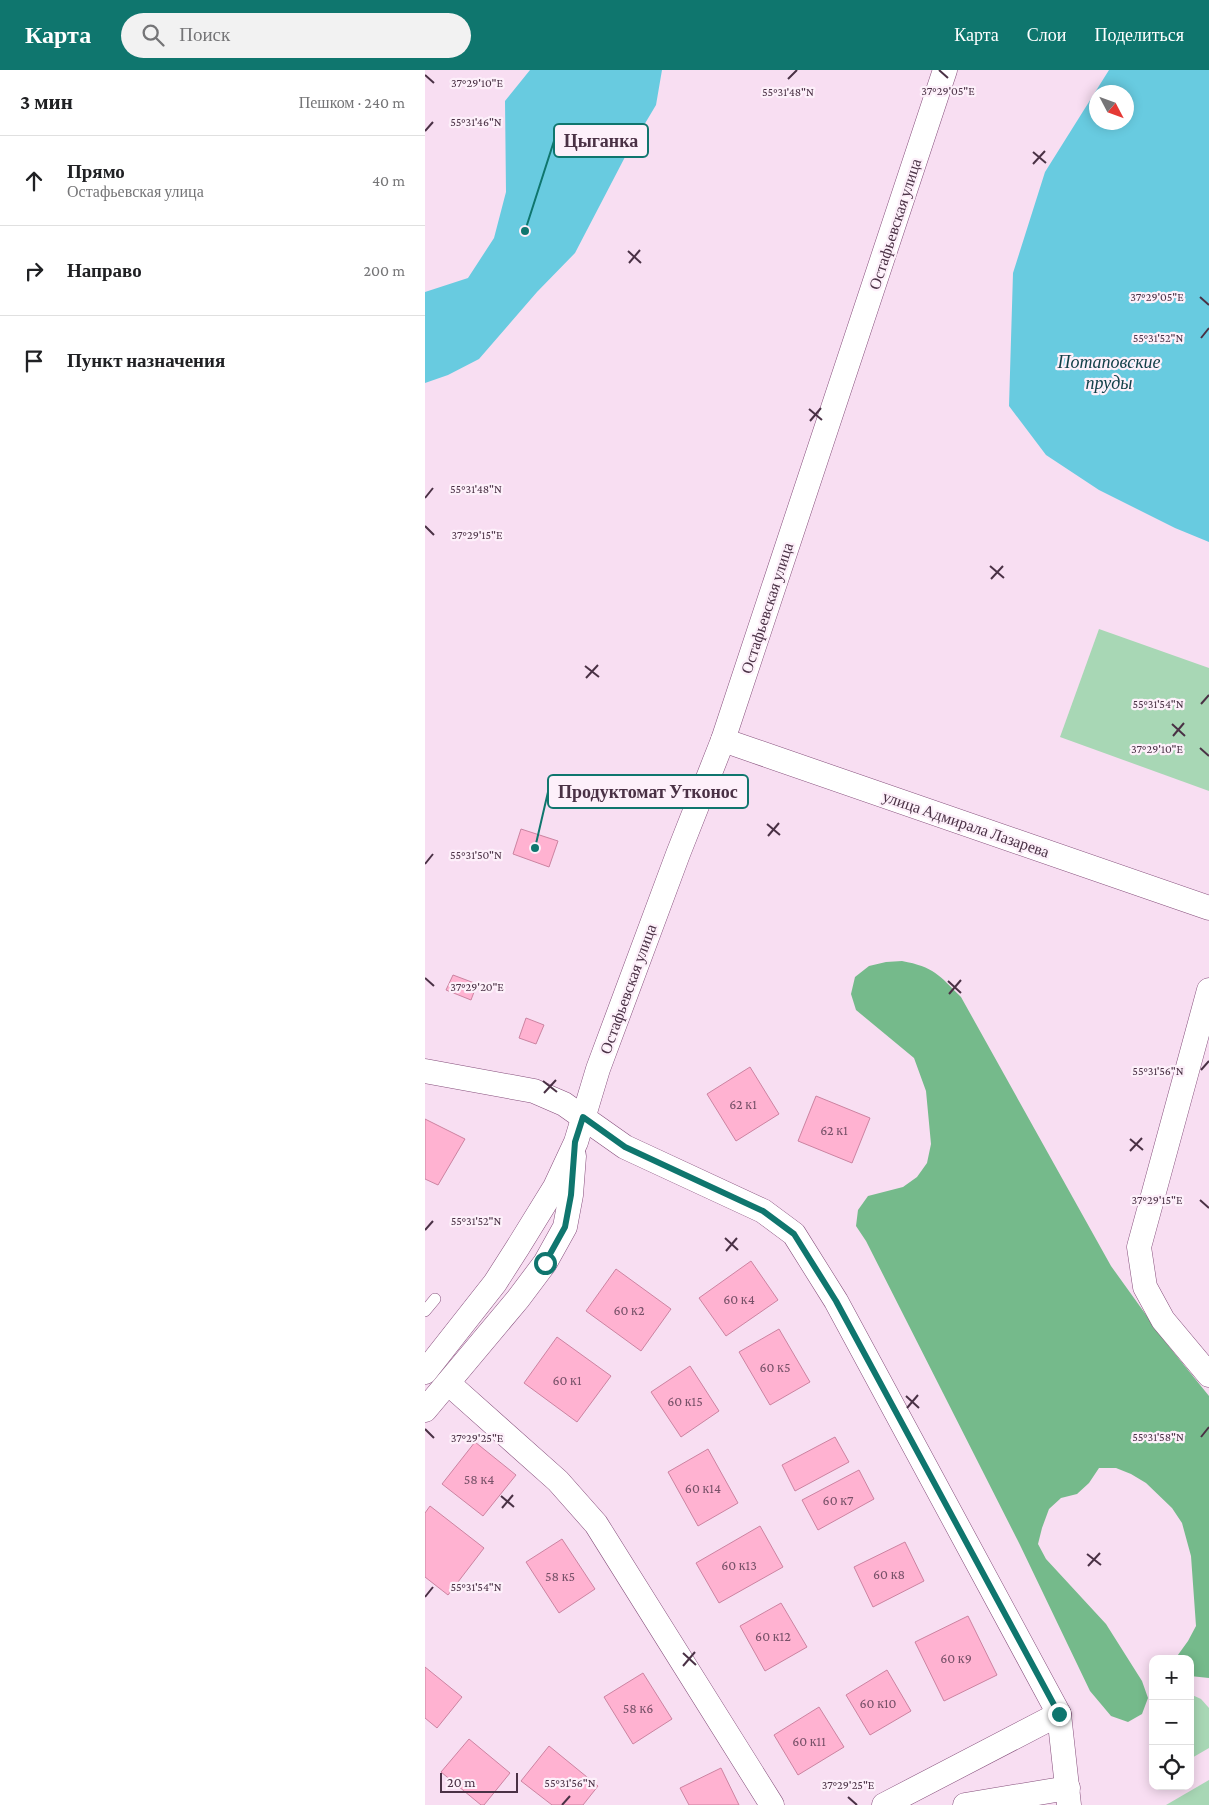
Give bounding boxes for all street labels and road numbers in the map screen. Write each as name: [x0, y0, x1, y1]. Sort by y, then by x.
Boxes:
street label: Остафьевская улица: [866, 156, 925, 292]
street label: Остафьевская улица: [738, 540, 797, 676]
street label: улица Адмирала Лазарева: [880, 787, 1052, 861]
street label: Остафьевская улица: [597, 922, 660, 1057]

